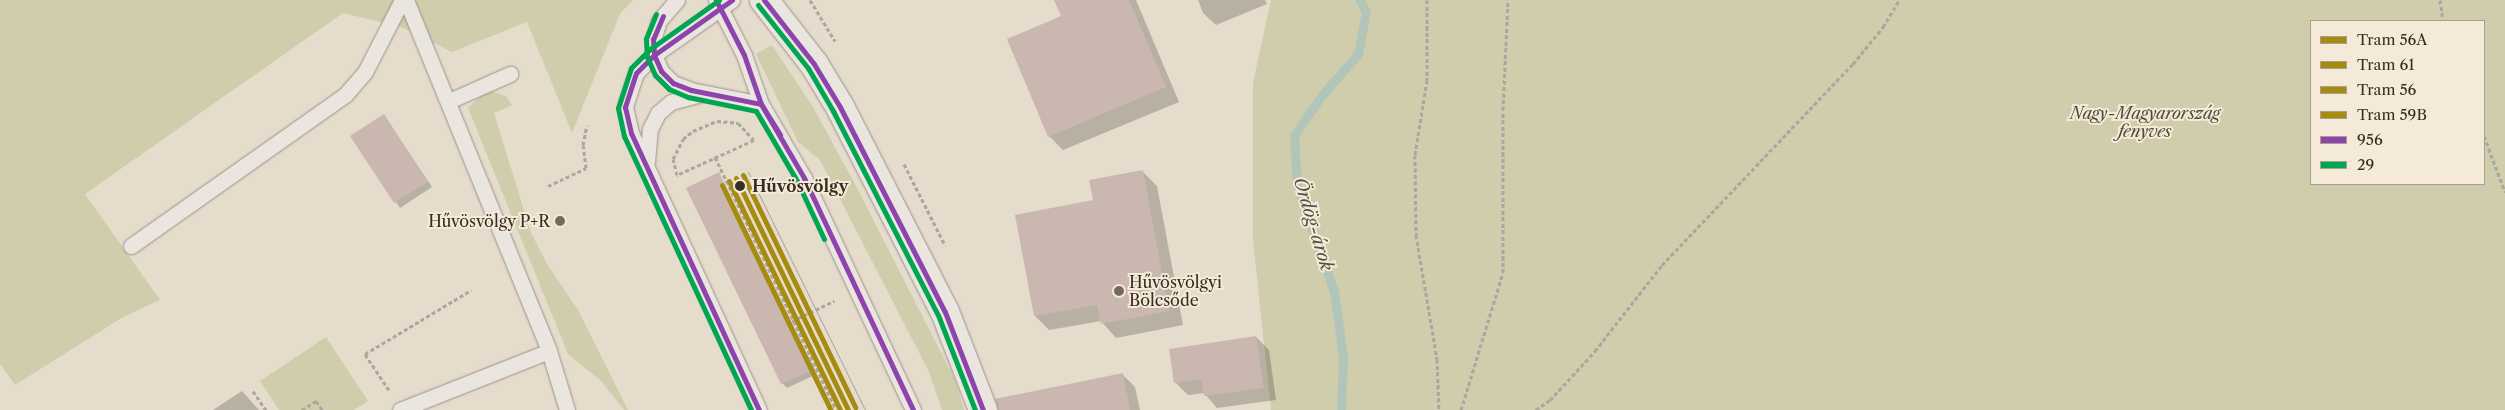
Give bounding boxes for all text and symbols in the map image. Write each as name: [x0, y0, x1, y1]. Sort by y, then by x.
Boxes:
legend: [2310, 20, 2485, 185]
text: Tram 56A: [2357, 30, 2427, 49]
text: Tram 61: [2357, 55, 2415, 74]
text: Tram 56: [2357, 80, 2416, 99]
park label: Nagy-Magyarország fenyves: [2070, 103, 2220, 141]
text: Tram 59B: [2357, 105, 2427, 124]
text: 956: [2357, 130, 2383, 149]
text: 29: [2357, 155, 2374, 174]
water label: Ördög-árok: [1289, 175, 1337, 273]
place label: Hűvösvölgy: [752, 176, 848, 196]
marker: Hűvösvölgy: [732, 178, 748, 194]
place label: Hűvösvölgy P+R: [428, 211, 550, 231]
marker: Hűvösvölgy P+R: [554, 215, 566, 227]
place label: Hűvösvölgyi Bölcsőde: [1129, 272, 1222, 310]
marker: Hűvösvölgyi Bölcsőde: [1113, 285, 1125, 297]

